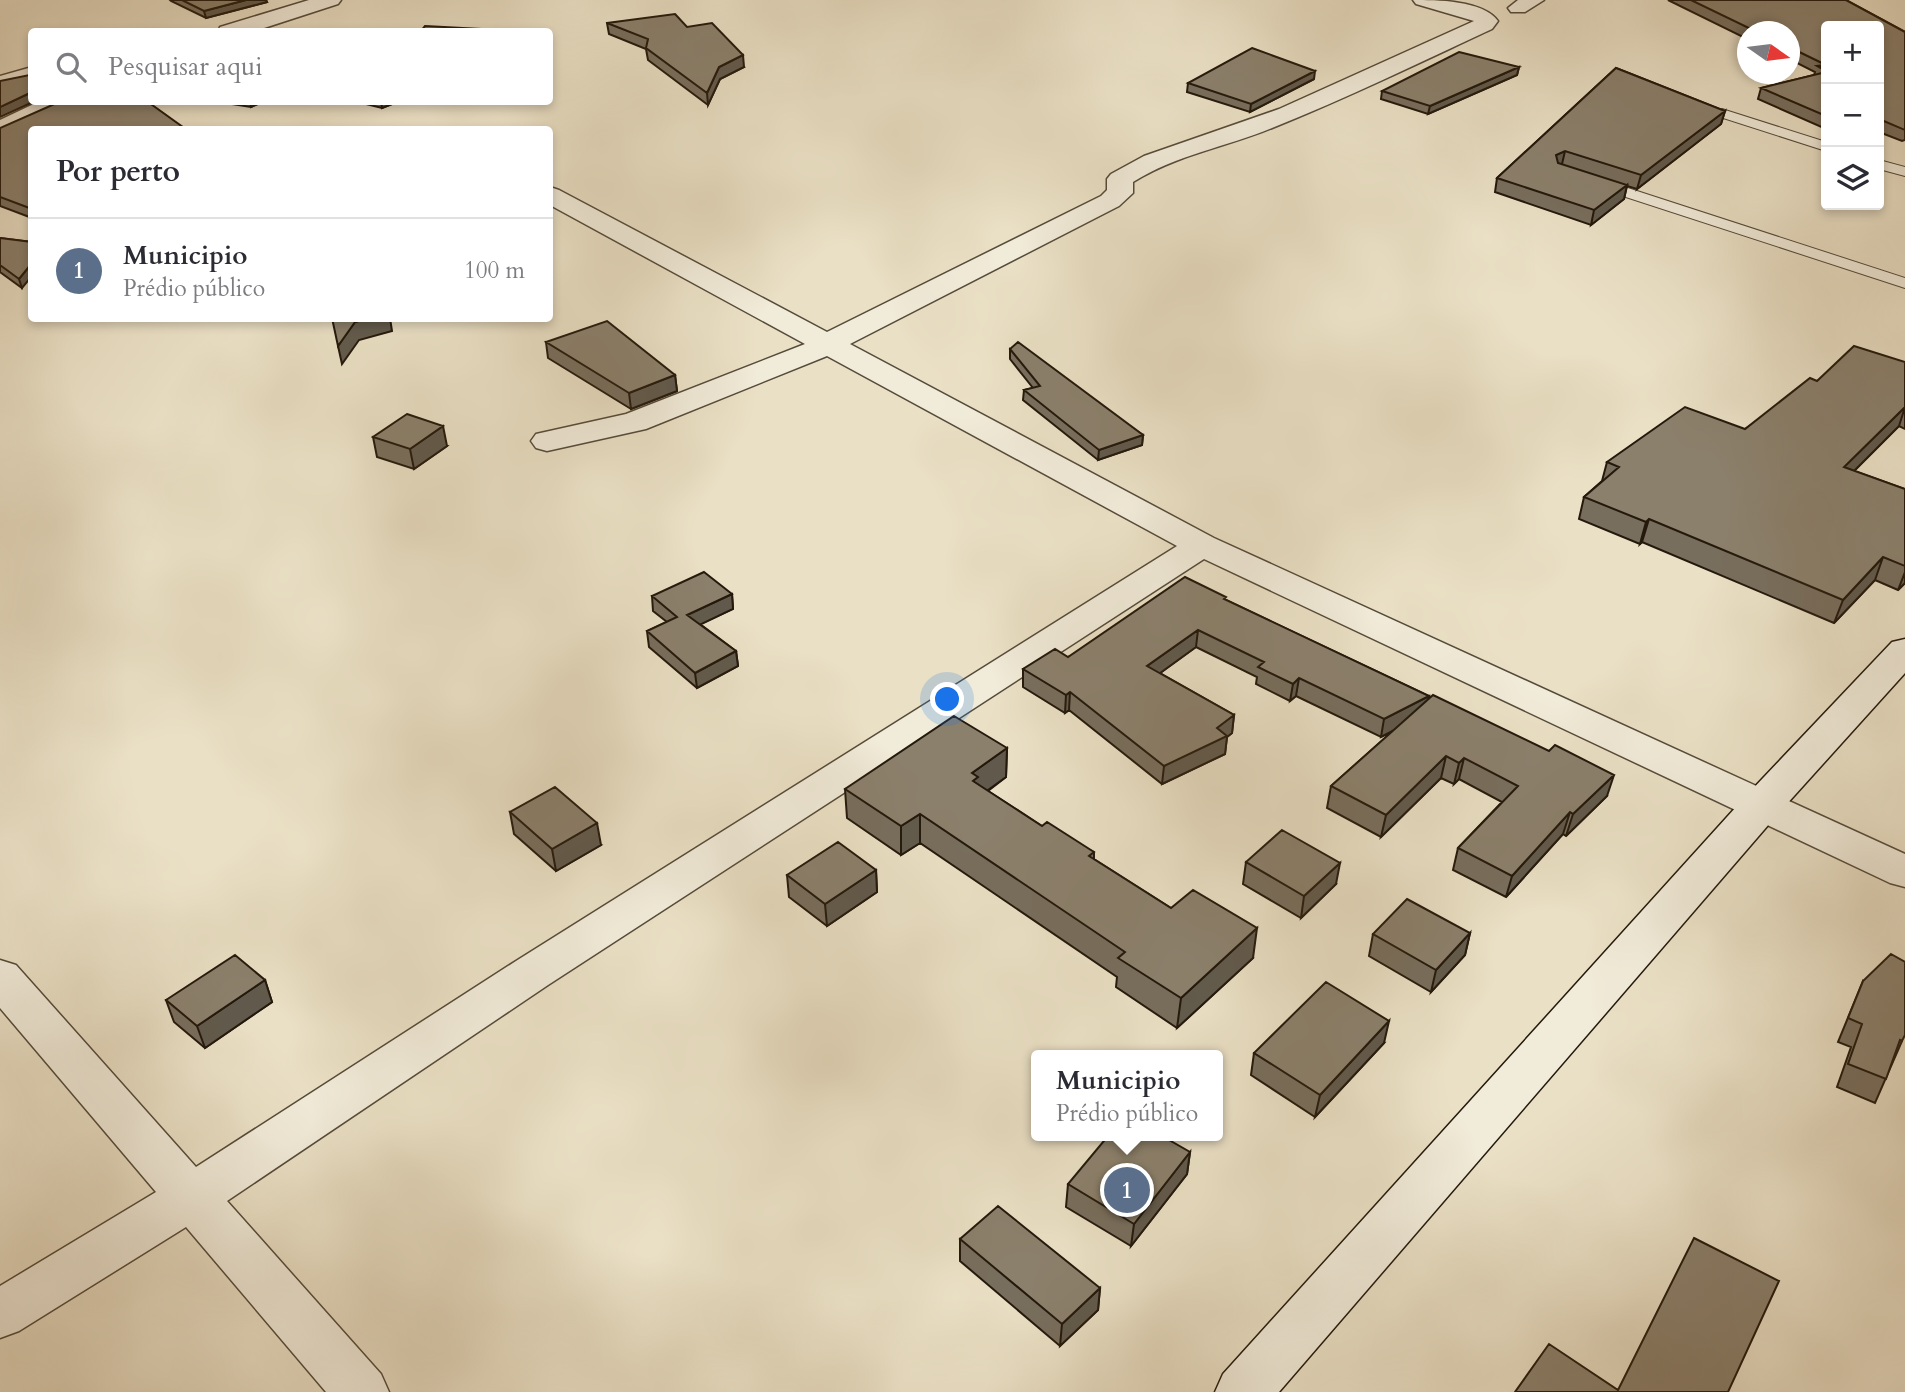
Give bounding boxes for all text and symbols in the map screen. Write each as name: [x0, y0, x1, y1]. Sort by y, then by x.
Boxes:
north arrow: [1737, 21, 1800, 84]
map controls: [1821, 21, 1884, 210]
button: +: [1821, 21, 1884, 84]
search box: [28, 28, 553, 105]
icon: search: [52, 48, 90, 86]
text: Pesquisar aqui: [108, 49, 263, 84]
button: −: [1821, 84, 1884, 147]
button: layers: [1821, 147, 1884, 210]
text: Por perto: [56, 151, 180, 192]
text: Municipio: [123, 238, 248, 273]
text: 1: [73, 255, 85, 286]
text: 100 m: [464, 255, 525, 286]
text: Prédio público: [123, 273, 265, 304]
your location: [930, 682, 964, 716]
popup: [1031, 1050, 1223, 1141]
text: Municipio: [1056, 1063, 1180, 1098]
text: Prédio público: [1056, 1098, 1198, 1129]
pin: 1: [1104, 1164, 1150, 1216]

